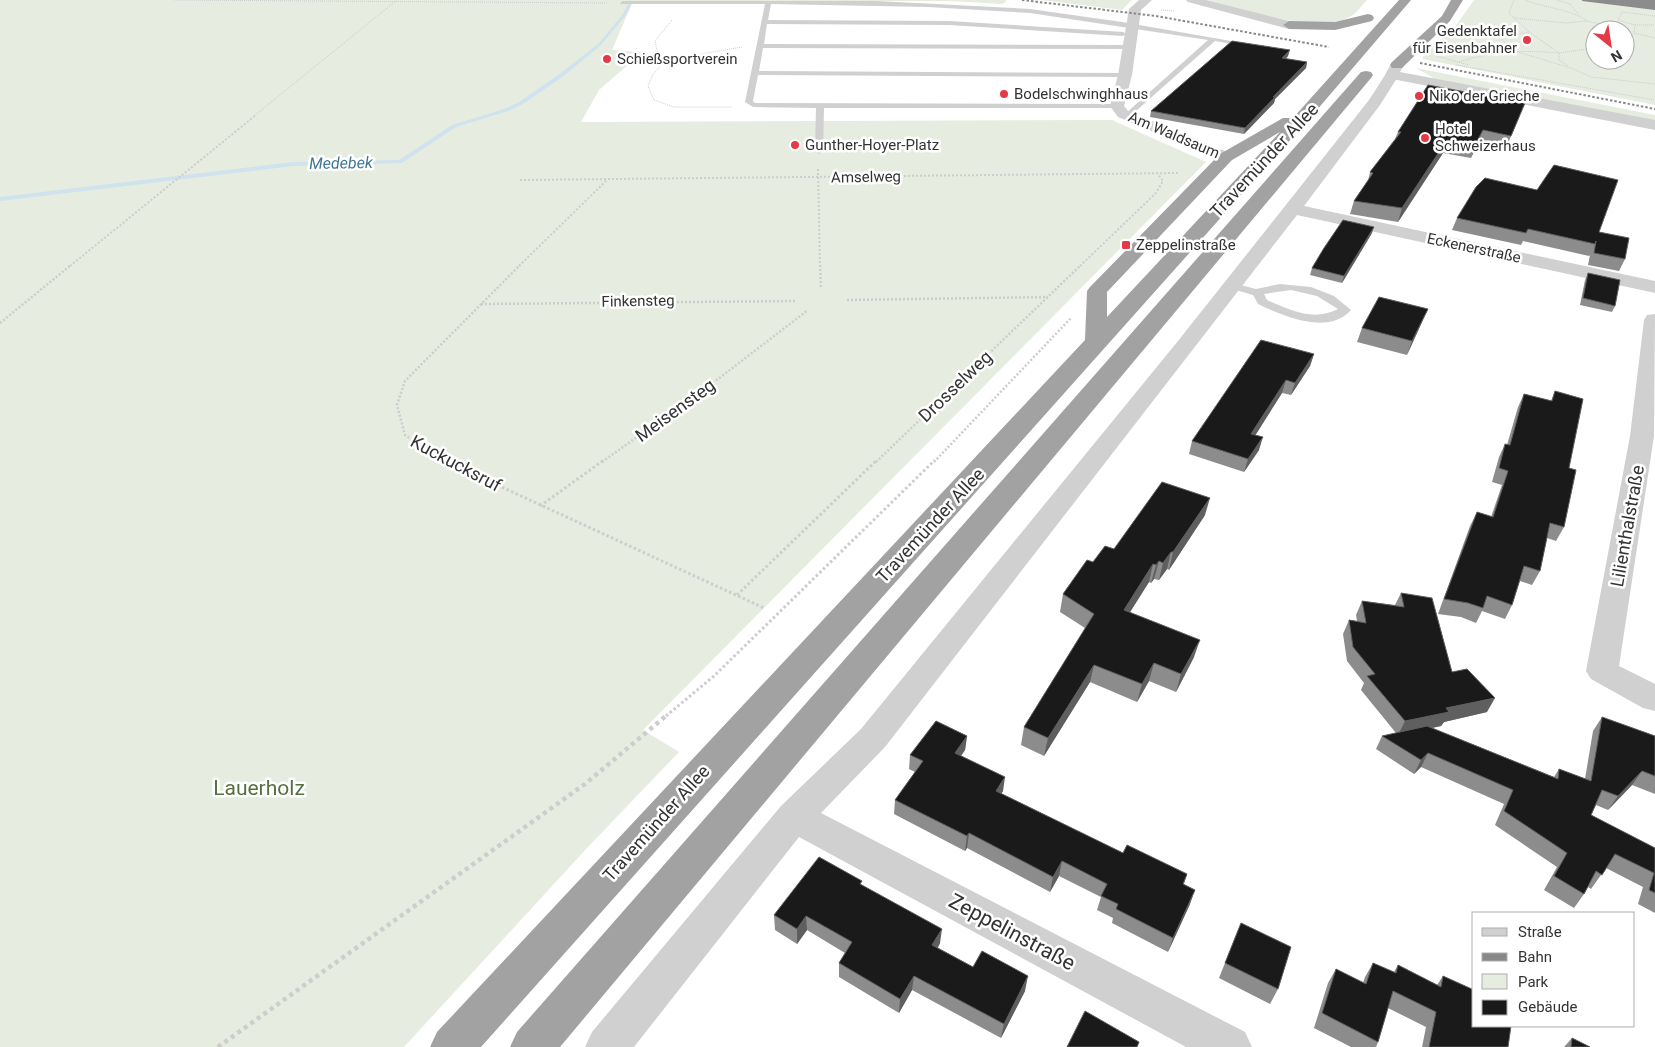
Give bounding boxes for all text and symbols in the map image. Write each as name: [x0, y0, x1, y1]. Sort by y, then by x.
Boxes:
north arrow: [1585, 20, 1635, 70]
place label: Gedenktafel für Eisenbahner: [1412, 22, 1517, 57]
marker: Gedenktafel für Eisenbahner: [1521, 34, 1533, 46]
text: N: [1608, 47, 1625, 66]
place label: Schießsportverein: [617, 50, 738, 68]
marker: Schießsportverein: [601, 53, 613, 65]
place label: Bodelschwinghhaus: [1014, 85, 1148, 103]
place label: Niko der Grieche: [1429, 87, 1539, 105]
marker: Bodelschwinghhaus: [998, 88, 1010, 100]
marker: Niko der Grieche: [1413, 90, 1425, 102]
street label: Travemünder Allee: [1205, 98, 1323, 222]
street label: Am Waldsaum: [1126, 108, 1222, 162]
place label: Hotel Schweizerhaus: [1435, 120, 1536, 155]
marker: Hotel Schweizerhaus: [1419, 132, 1431, 144]
place label: Gunther-Hoyer-Platz: [805, 136, 939, 154]
marker: Gunther-Hoyer-Platz: [789, 139, 801, 151]
water label: Medebek: [309, 153, 374, 173]
street label: Amselweg: [831, 167, 901, 187]
street label: Eckenerstraße: [1425, 229, 1523, 267]
place label: Zeppelinstraße: [1136, 236, 1236, 254]
marker: Zeppelinstraße: [1120, 239, 1132, 251]
street label: Finkensteg: [601, 291, 675, 311]
street label: Drosselweg: [914, 346, 996, 426]
street label: Meisensteg: [631, 374, 719, 446]
street label: Kuckucksruf: [407, 430, 506, 496]
street label: Travemünder Allee: [871, 463, 989, 587]
street label: Lilienthalstraße: [1606, 463, 1648, 589]
street label: Travemünder Allee: [598, 761, 714, 885]
park label: Lauerholz: [213, 776, 305, 800]
street label: Zeppelinstraße: [945, 889, 1079, 975]
legend: [1472, 912, 1635, 1027]
text: Straße: [1518, 923, 1562, 941]
text: Bahn: [1518, 948, 1552, 966]
text: Park: [1518, 973, 1549, 991]
text: Gebäude: [1518, 998, 1577, 1016]

